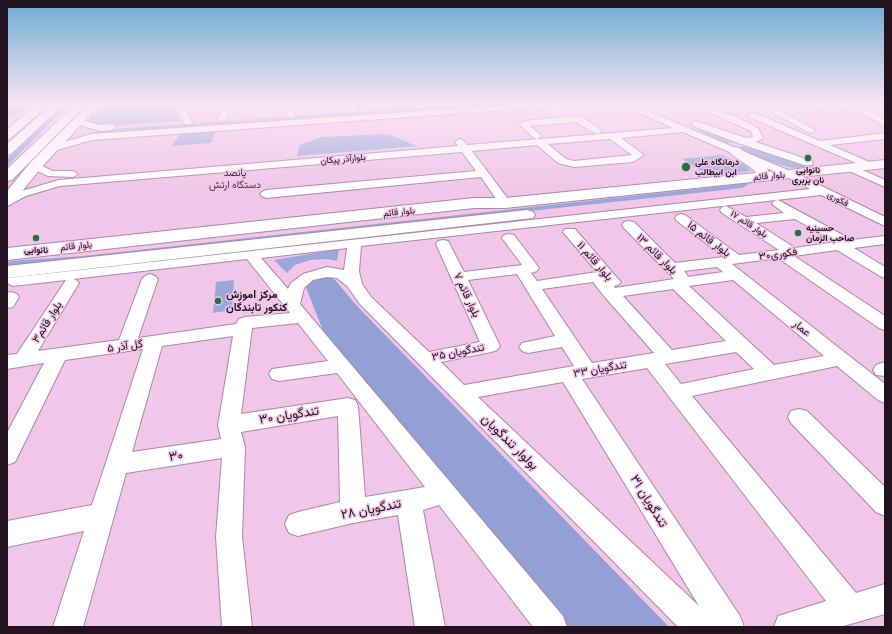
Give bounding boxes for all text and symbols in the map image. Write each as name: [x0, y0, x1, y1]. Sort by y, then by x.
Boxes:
street label: بلوارآذر پیکان: [320, 152, 366, 166]
marker: نانوایی نان بربری: [803, 153, 813, 163]
place label: درمانگاه علی ابن ابیطالب: [695, 157, 739, 178]
marker: درمانگاه علی ابن ابیطالب: [680, 161, 692, 173]
place label: نانوایی نان بربری: [792, 165, 824, 186]
district label: پانصد دستگاه ارتش: [209, 167, 261, 190]
street label: بلوار قائم: [753, 169, 785, 183]
street label: فکوری: [826, 189, 850, 209]
street label: بلوار قائم: [383, 205, 415, 219]
street label: بلوار قائم ۱۷: [728, 208, 770, 240]
street label: بلوار قائم ۱۵: [685, 218, 733, 260]
place label: حسینیه صاحب الزمان: [806, 223, 854, 244]
marker: حسینیه صاحب الزمان: [793, 228, 803, 238]
street label: بلوار قائم ۱۳: [634, 231, 680, 277]
marker: نانوایی: [31, 233, 41, 243]
street label: بلوار قائم: [60, 239, 92, 253]
street label: بلوار قائم ۱۱: [574, 239, 616, 283]
place label: نانوایی: [24, 245, 48, 255]
street label: فکوری۳۰: [758, 245, 798, 263]
street label: بلوار قائم ۷: [451, 270, 483, 320]
place label: مرکز اموزش کنکور تابندگان: [226, 288, 287, 314]
marker: مرکز اموزش کنکور تابندگان: [213, 296, 223, 306]
street label: بلوار قائم۳: [29, 299, 65, 345]
street label: عمار: [791, 317, 813, 339]
street label: گل آذر ۵: [106, 337, 144, 355]
street label: ۳۵ تندگویان: [431, 340, 485, 364]
street label: ۳۳ تندگویان: [572, 358, 628, 380]
street label: ۳۰ تندگویان: [258, 403, 320, 427]
street label: بولوار تندگویان: [478, 411, 542, 473]
street label: ۳۰: [168, 447, 184, 465]
street label: ۳۱ تندگویان: [627, 472, 671, 530]
street label: ۲۸ تندگویان: [340, 496, 402, 522]

